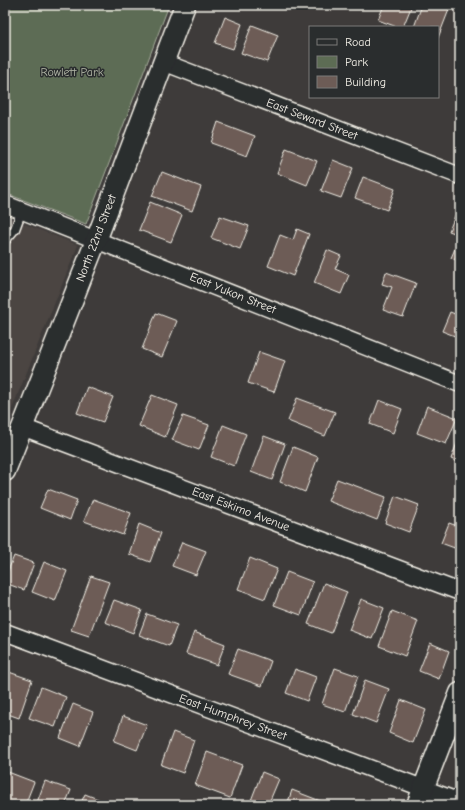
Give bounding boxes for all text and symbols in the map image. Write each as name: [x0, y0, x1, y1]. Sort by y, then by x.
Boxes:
legend: [309, 26, 439, 98]
text: Road: [345, 35, 371, 49]
text: Park: [345, 55, 368, 69]
park label: Rowlett Park: [41, 65, 104, 79]
text: Building: [345, 75, 386, 89]
street label: East Seward Street: [264, 95, 360, 143]
street label: North 22nd Street: [73, 192, 119, 284]
street label: East Yukon Street: [188, 269, 279, 317]
street label: East Eskimo Avenue: [190, 484, 292, 534]
street label: East Humphrey Street: [177, 691, 289, 743]

